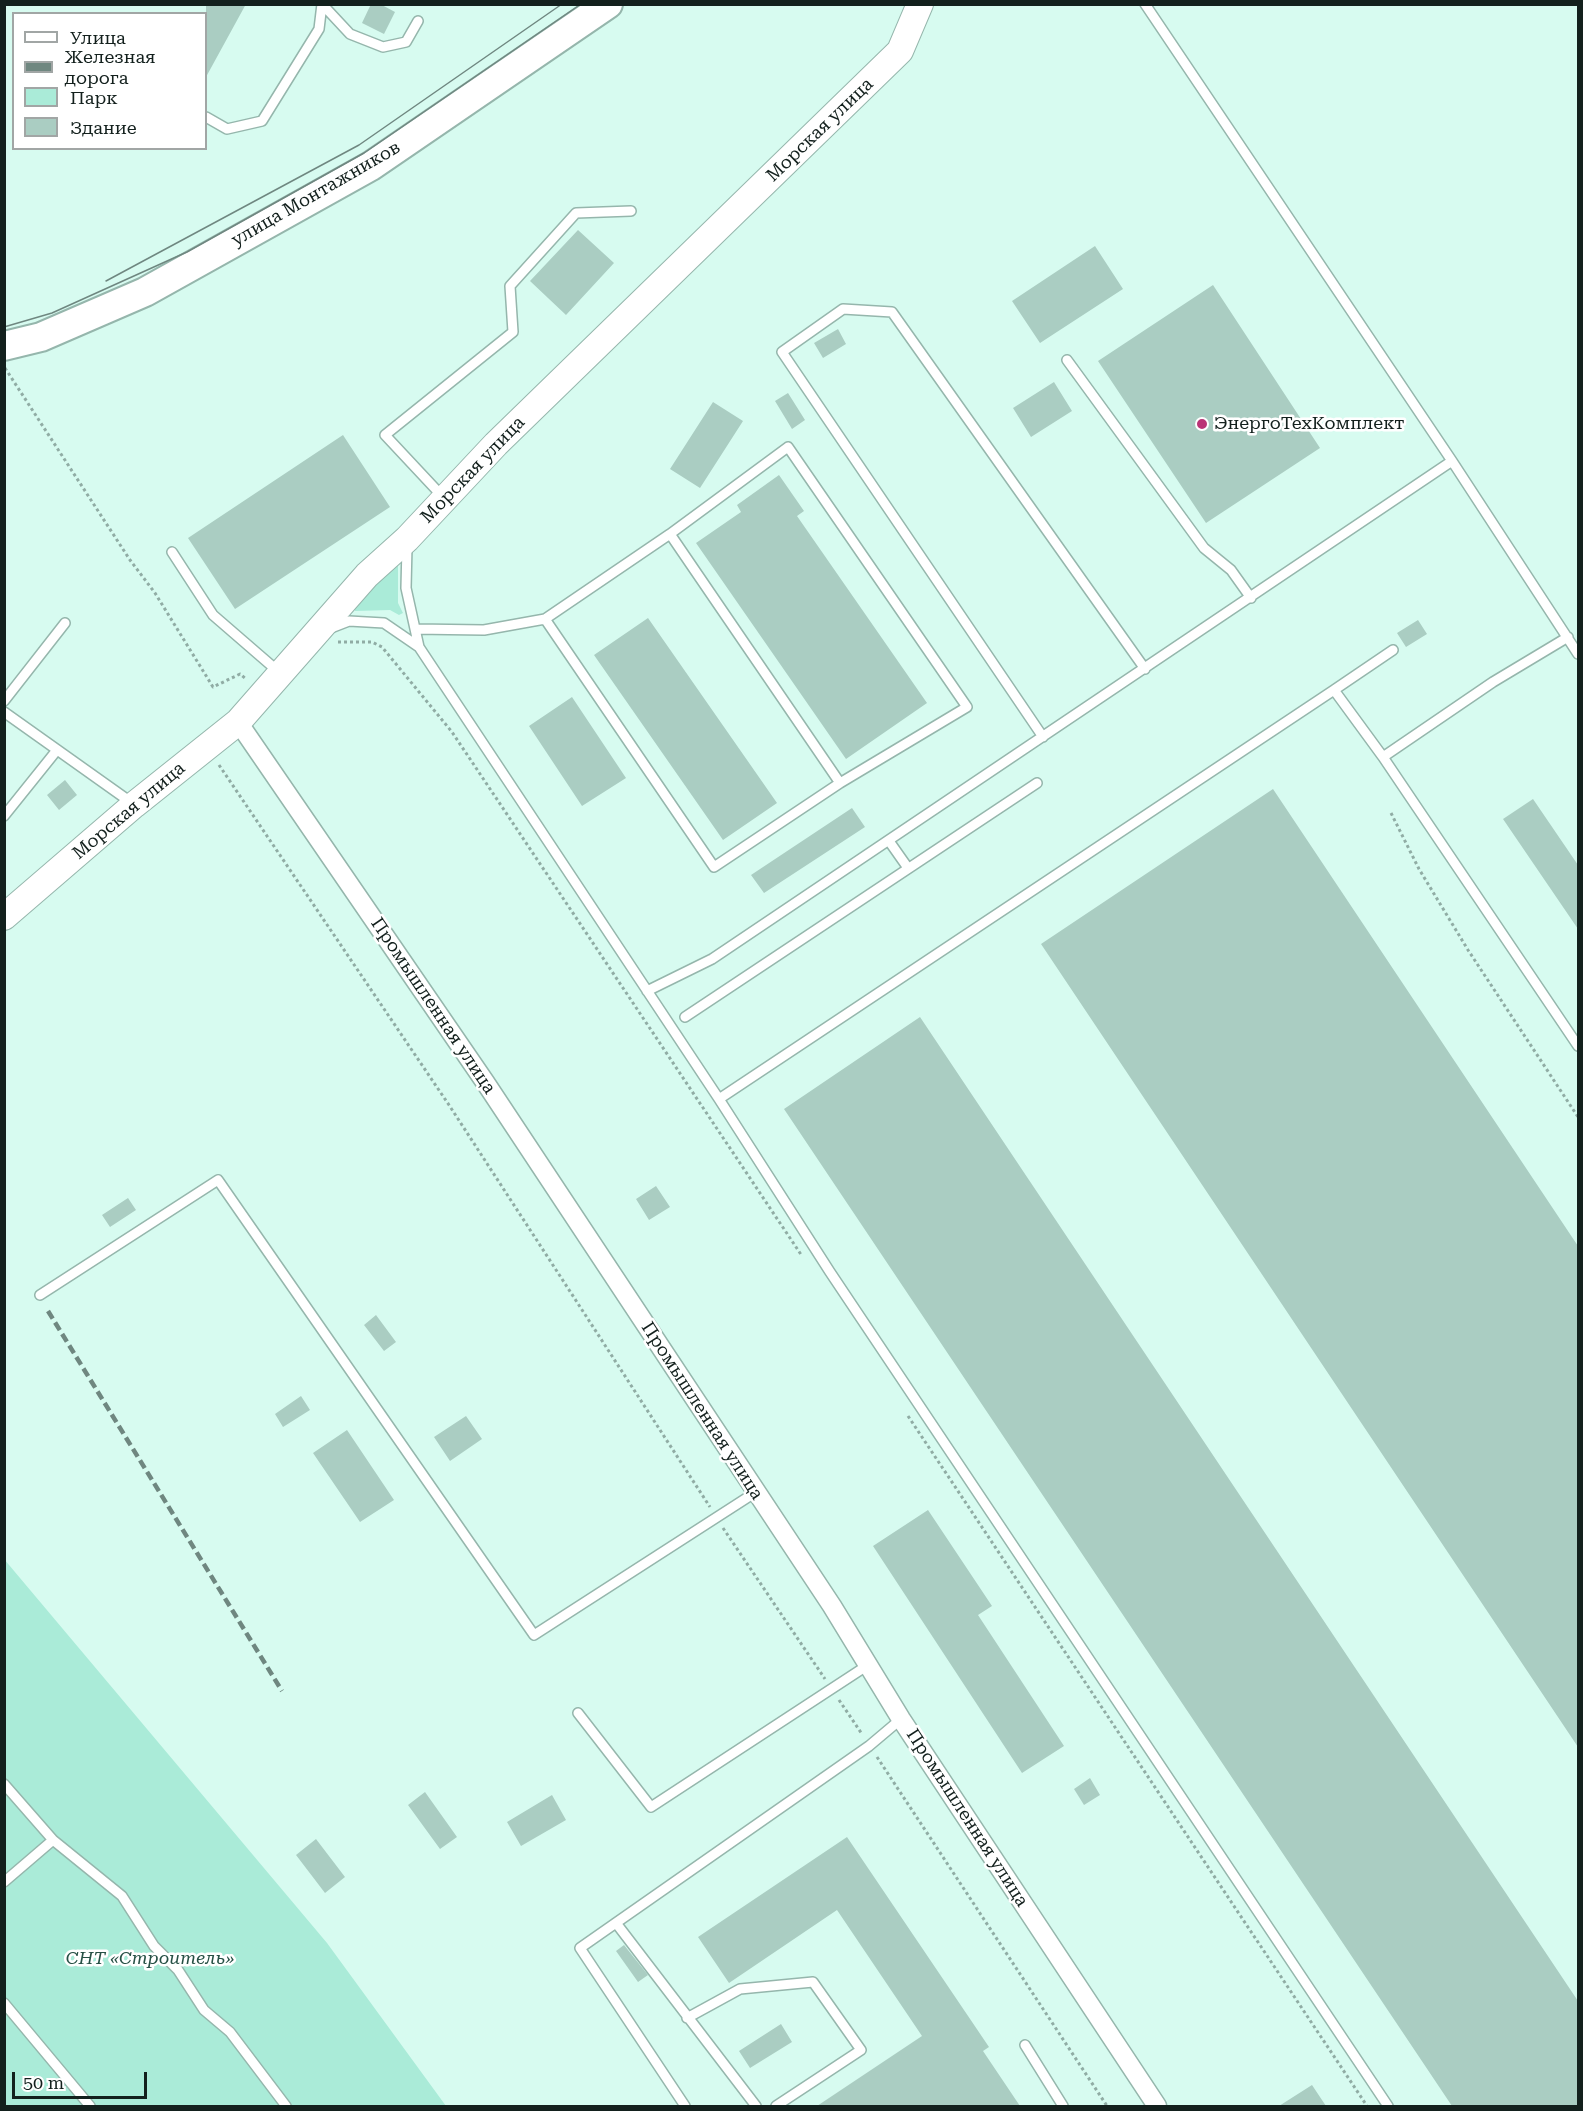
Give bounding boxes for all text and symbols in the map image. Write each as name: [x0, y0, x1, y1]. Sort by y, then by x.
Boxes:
legend: [12, 12, 207, 150]
text: Улица: [70, 27, 126, 48]
text: Железная дорога: [65, 46, 155, 88]
street label: Морская улица: [762, 74, 878, 186]
text: Парк: [70, 87, 118, 108]
text: Здание: [70, 117, 137, 138]
street label: улица Монтажников: [228, 137, 404, 251]
street label: Морская улица: [417, 412, 529, 528]
place label: ЭнергоТехКомплект: [1214, 413, 1404, 435]
marker: ЭнергоТехКомплект: [1195, 417, 1209, 431]
street label: Морская улица: [68, 758, 190, 864]
street label: Промышленная улица: [366, 914, 500, 1098]
street label: Промышленная улица: [636, 1318, 768, 1504]
street label: Промышленная улица: [901, 1725, 1033, 1911]
park label: СНТ «Строитель»: [66, 1948, 234, 1970]
scale bar: [15, 2060, 150, 2098]
text: 50 m: [23, 2072, 64, 2093]

